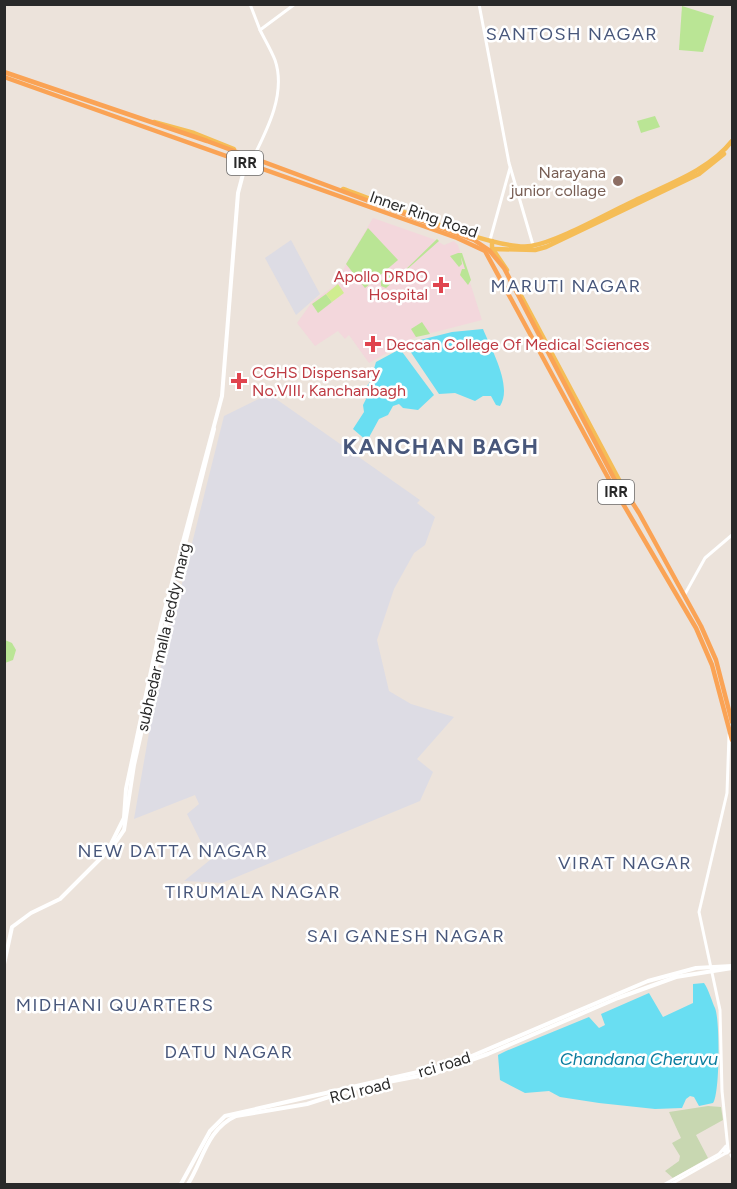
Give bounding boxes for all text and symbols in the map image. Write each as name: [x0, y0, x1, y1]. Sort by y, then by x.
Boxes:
district label: SANTOSH NAGAR: [486, 23, 658, 45]
road number: IRR: [227, 151, 263, 175]
place label: Narayana junior collage: [509, 163, 606, 200]
marker: Narayana junior collage: [611, 174, 625, 188]
street label: Inner Ring Road: [367, 187, 480, 242]
place label: Apollo DRDO Hospital: [334, 267, 428, 304]
district label: MARUTI NAGAR: [490, 275, 642, 297]
marker: Apollo DRDO Hospital: [432, 276, 450, 294]
marker: Deccan College Of Medical Sciences: [364, 335, 382, 353]
place label: Deccan College Of Medical Sciences: [386, 335, 649, 354]
place label: CGHS Dispensary No.VIII, Kanchanbagh: [252, 363, 406, 400]
marker: CGHS Dispensary No.VIII, Kanchanbagh: [230, 372, 248, 390]
district label: KANCHAN BAGH: [343, 433, 539, 460]
road number: IRR: [598, 480, 634, 504]
street label: subhedar malla reddy marg: [133, 541, 194, 733]
district label: NEW DATTA NAGAR: [77, 840, 269, 862]
district label: VIRAT NAGAR: [558, 852, 692, 874]
district label: TIRUMALA NAGAR: [165, 881, 341, 903]
district label: SAI GANESH NAGAR: [307, 925, 505, 947]
district label: MIDHANI QUARTERS: [16, 994, 214, 1016]
district label: DATU NAGAR: [164, 1041, 294, 1063]
street label: rci road: [416, 1048, 473, 1081]
water label: Chandana Cheruvu: [560, 1048, 718, 1070]
street label: RCI road: [328, 1074, 393, 1107]

